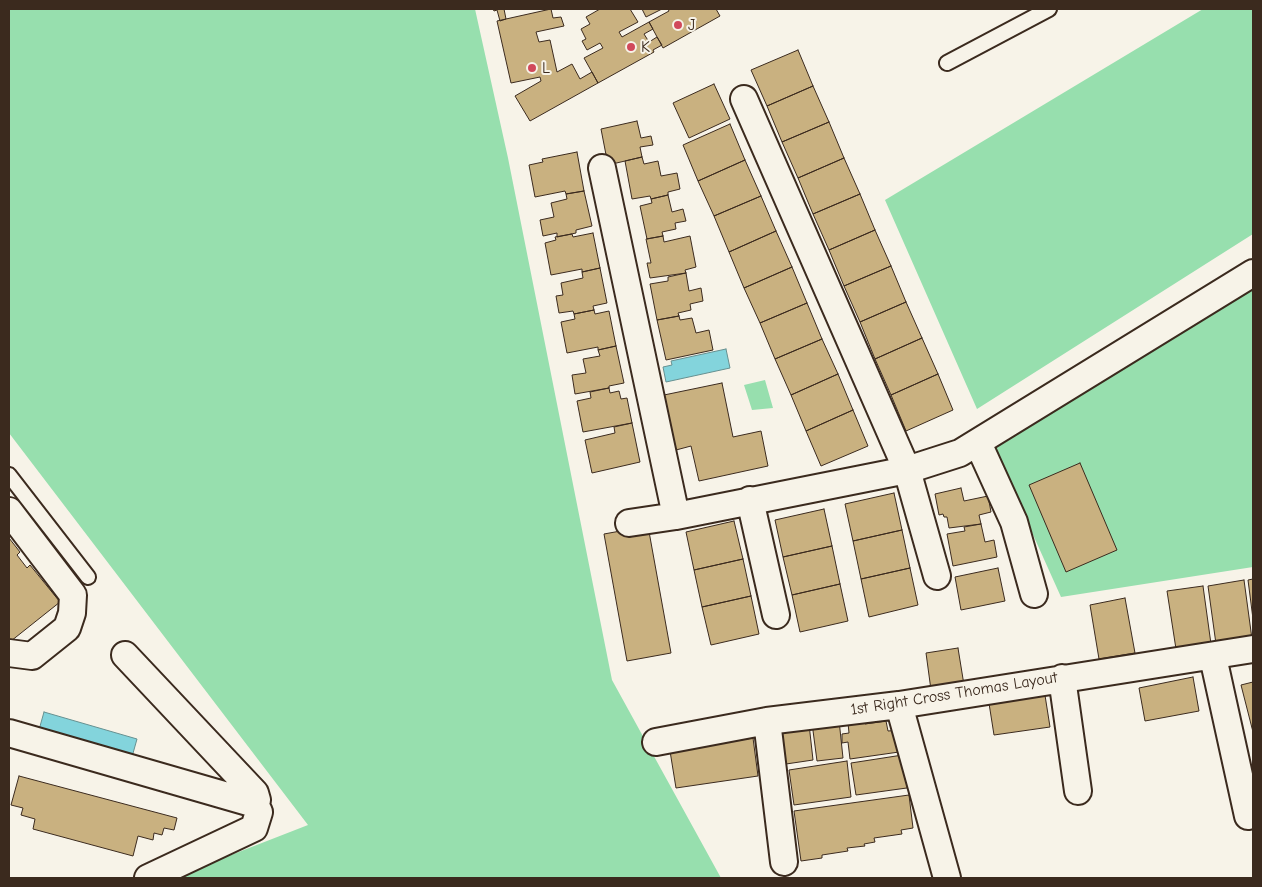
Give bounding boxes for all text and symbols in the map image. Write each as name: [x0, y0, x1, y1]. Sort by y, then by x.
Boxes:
place label: J: [688, 15, 695, 35]
marker: J: [672, 19, 684, 31]
place label: K: [641, 37, 650, 57]
marker: K: [625, 41, 637, 53]
place label: L: [542, 58, 550, 78]
marker: L: [526, 62, 538, 74]
street label: 1st Right Cross Thomas Layout: [849, 668, 1059, 720]

